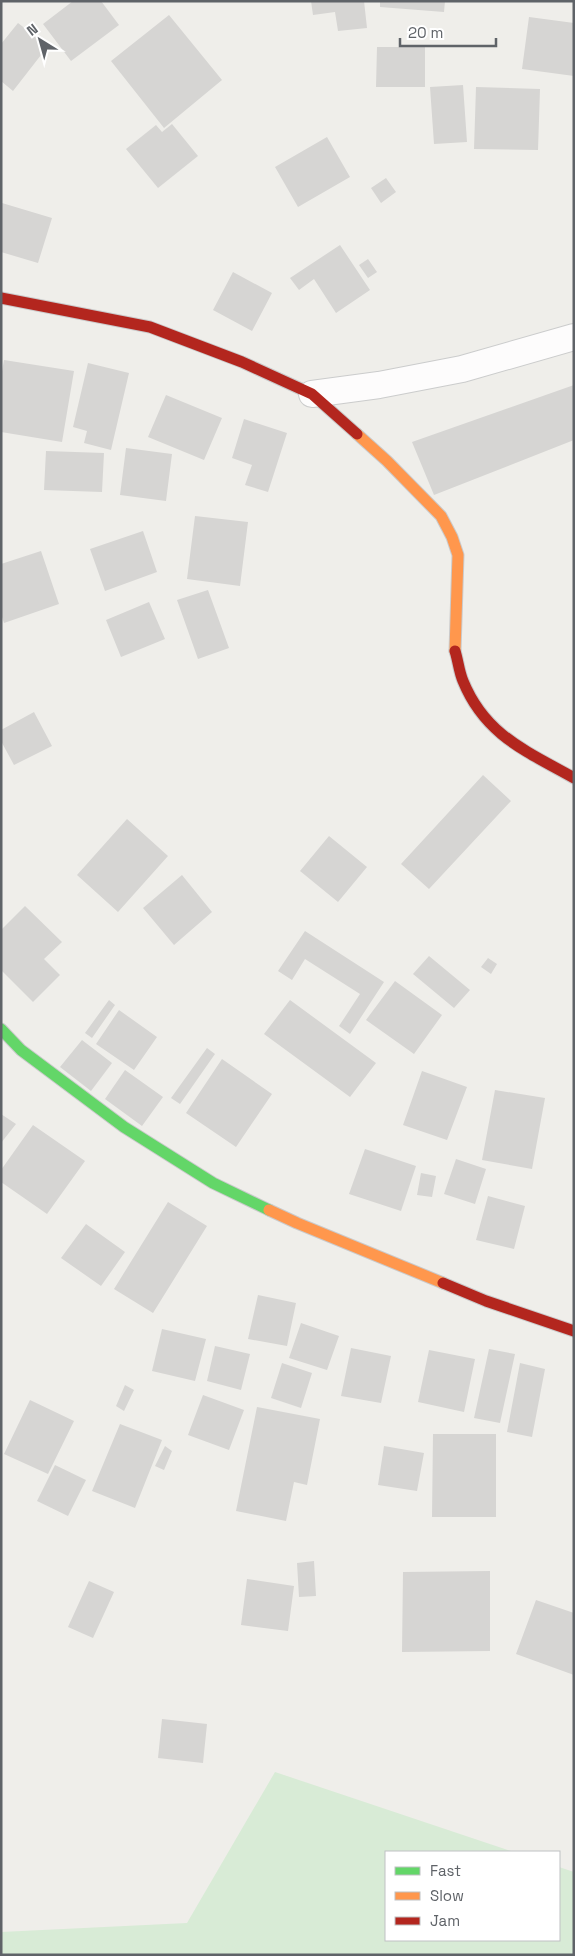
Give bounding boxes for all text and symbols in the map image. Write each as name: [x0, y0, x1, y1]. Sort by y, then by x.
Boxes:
north arrow: [15, 15, 65, 65]
scale bar: [400, 15, 496, 47]
text: N: [23, 20, 41, 40]
text: 20 m: [408, 23, 443, 42]
legend: [385, 1851, 560, 1941]
text: Fast: [430, 1861, 461, 1880]
text: Slow: [430, 1886, 464, 1905]
text: Jam: [430, 1911, 460, 1930]

